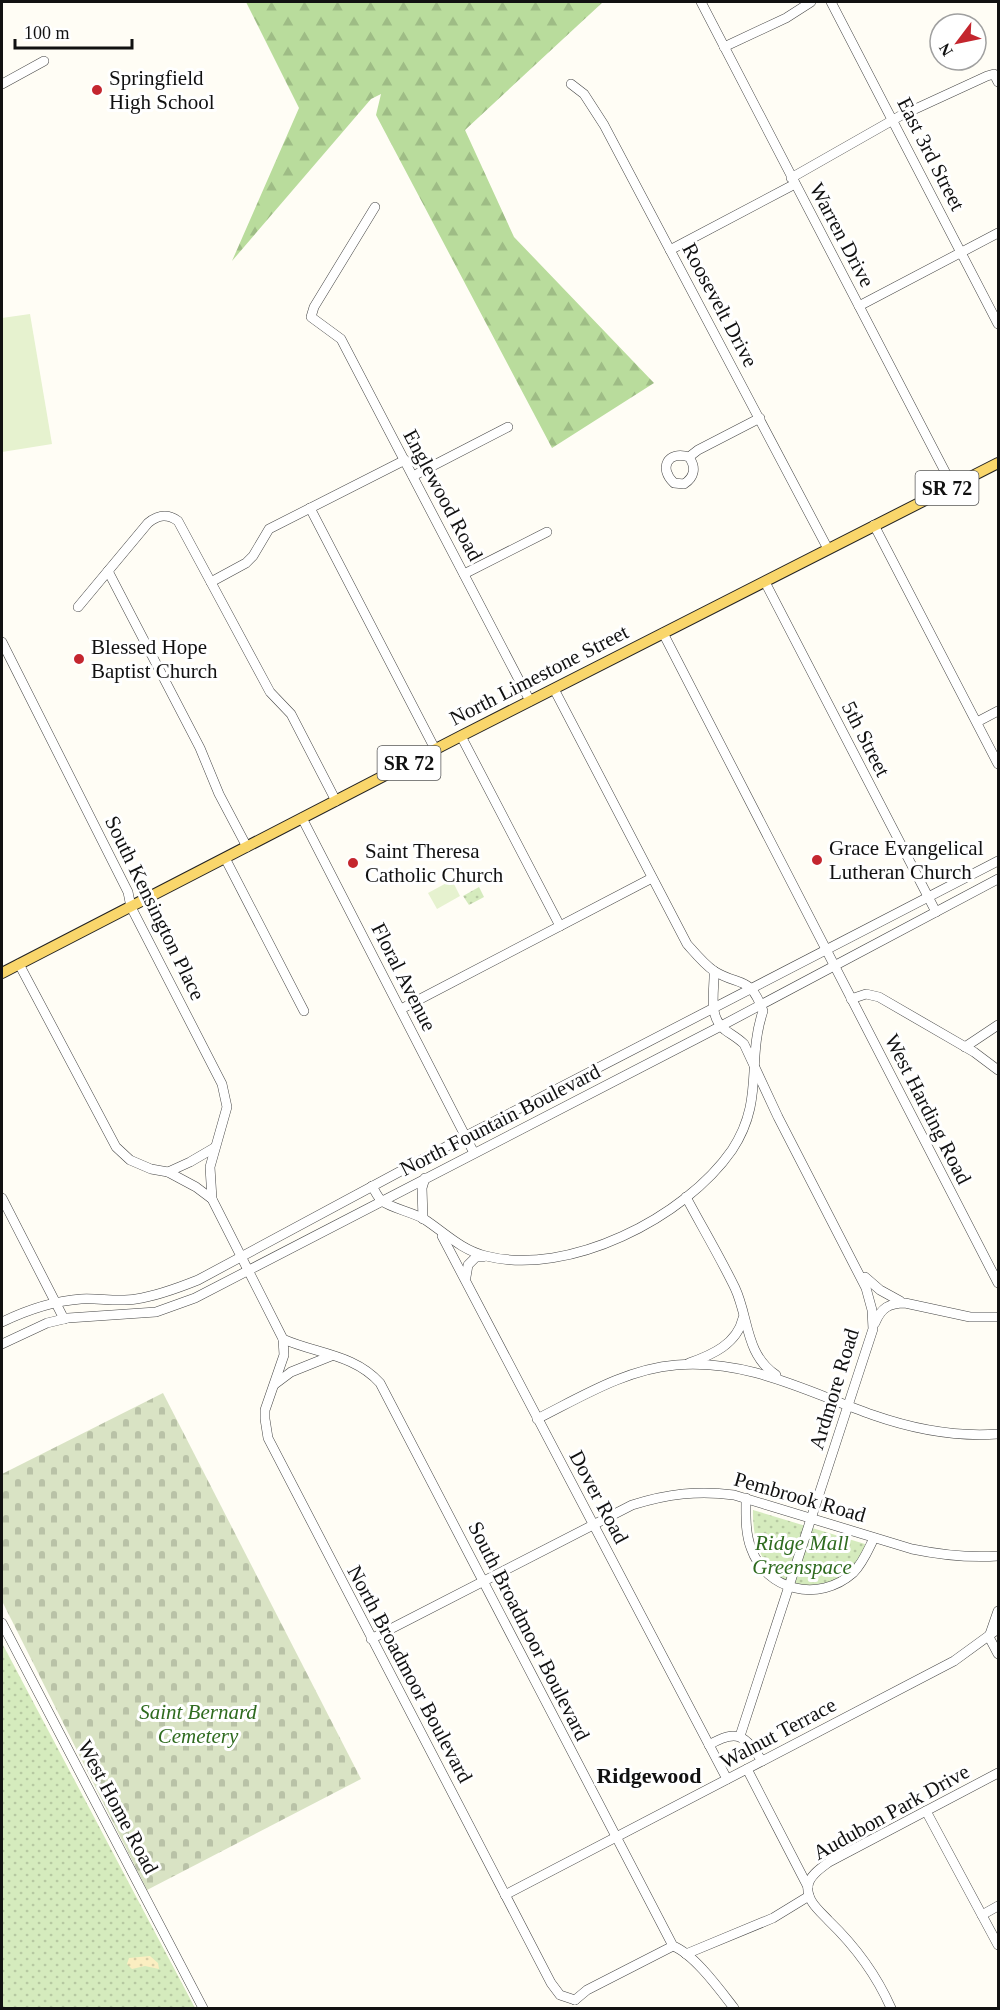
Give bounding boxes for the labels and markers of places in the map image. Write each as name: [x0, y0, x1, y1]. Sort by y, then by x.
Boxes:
place label: Springfield High School: [109, 66, 215, 114]
marker: Springfield High School: [90, 83, 104, 97]
place label: Blessed Hope Baptist Church: [91, 635, 218, 683]
marker: Blessed Hope Baptist Church: [72, 652, 86, 666]
place label: Grace Evangelical Lutheran Church: [829, 836, 984, 884]
place label: Saint Theresa Catholic Church: [365, 839, 504, 887]
marker: Grace Evangelical Lutheran Church: [810, 853, 824, 867]
marker: Saint Theresa Catholic Church: [346, 856, 360, 870]

